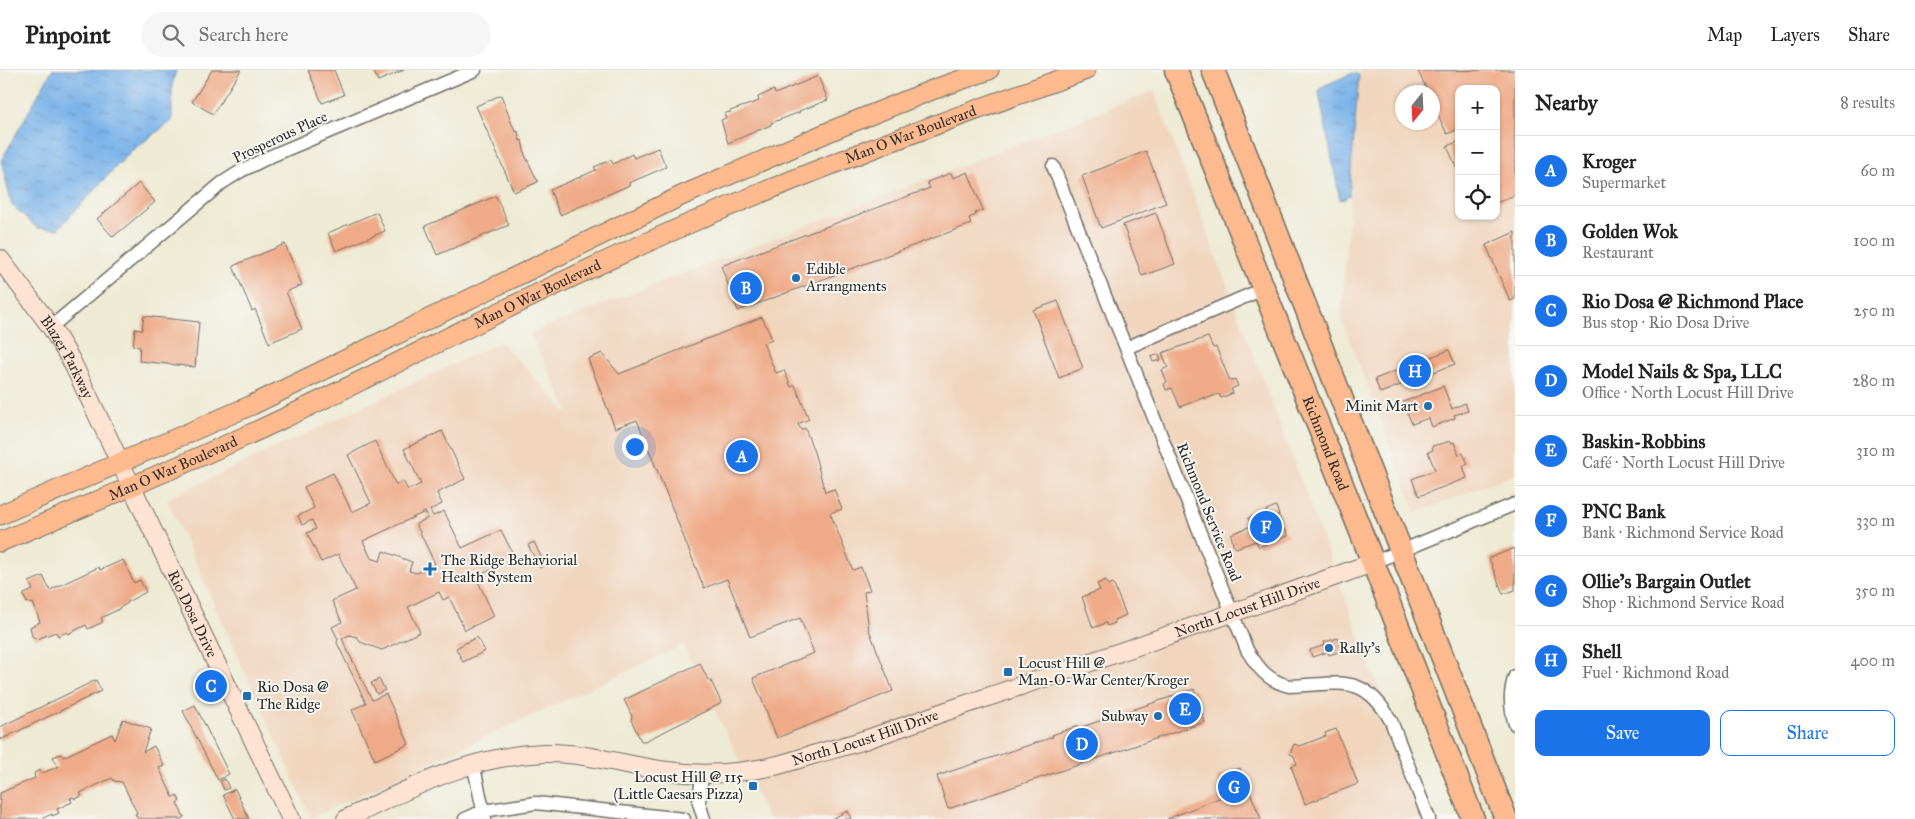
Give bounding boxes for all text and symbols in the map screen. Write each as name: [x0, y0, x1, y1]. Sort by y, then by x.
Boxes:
search box: [141, 12, 491, 57]
text: Pinpoint: [25, 20, 111, 50]
icon: search: [159, 21, 187, 49]
text: Search here: [199, 23, 289, 46]
text: Map: [1707, 24, 1742, 46]
text: Layers: [1770, 24, 1820, 46]
text: Share: [1848, 24, 1890, 46]
north arrow: [1395, 85, 1440, 130]
map controls: [1455, 85, 1500, 220]
button: +: [1455, 85, 1500, 130]
text: Nearby: [1535, 90, 1598, 116]
text: 8 results: [1840, 93, 1895, 112]
street label: Man O War Boulevard: [842, 101, 979, 167]
street label: Prosperous Place: [230, 107, 330, 167]
button: −: [1455, 130, 1500, 175]
text: Kroger: [1582, 150, 1636, 173]
text: A: [1546, 161, 1556, 180]
text: 60 m: [1861, 161, 1895, 180]
text: Supermarket: [1582, 173, 1666, 192]
button: locate: [1455, 175, 1500, 220]
text: Golden Wok: [1582, 220, 1678, 243]
text: B: [1546, 231, 1556, 250]
text: 100 m: [1853, 231, 1895, 250]
text: Restaurant: [1582, 243, 1654, 262]
street label: Man O War Boulevard: [471, 255, 604, 332]
place label: Edible Arrangments: [805, 260, 886, 295]
pin: B: [730, 269, 762, 307]
marker: Edible Arrangments: [790, 272, 802, 284]
text: Rio Dosa @ Richmond Place: [1582, 290, 1803, 313]
text: C: [1546, 301, 1556, 320]
text: 250 m: [1854, 301, 1895, 320]
street label: Blazer Parkway: [36, 312, 98, 402]
text: Bus stop · Rio Dosa Drive: [1582, 313, 1750, 332]
pin: H: [1399, 352, 1431, 390]
text: Model Nails & Spa, LLC: [1582, 360, 1782, 383]
text: D: [1545, 371, 1557, 390]
text: 280 m: [1852, 371, 1895, 390]
text: Office · North Locust Hill Drive: [1582, 383, 1794, 402]
street label: Richmond Road: [1298, 393, 1353, 494]
place label: Minit Mart: [1345, 397, 1419, 415]
marker: Minit Mart: [1422, 400, 1434, 412]
text: Baskin-Robbins: [1582, 430, 1705, 453]
street label: Man O War Boulevard: [106, 432, 241, 504]
your location: [622, 434, 648, 460]
pin: A: [726, 437, 758, 475]
street label: Richmond Service Road: [1173, 440, 1245, 584]
text: E: [1545, 441, 1557, 460]
text: 310 m: [1856, 441, 1895, 460]
text: Café · North Locust Hill Drive: [1582, 453, 1785, 472]
text: PNC Bank: [1582, 500, 1666, 523]
pin: F: [1250, 508, 1282, 546]
text: F: [1546, 511, 1556, 530]
text: 330 m: [1856, 511, 1895, 530]
text: Bank · Richmond Service Road: [1582, 523, 1784, 542]
place label: The Ridge Behaviorial Health System: [441, 551, 578, 586]
marker: The Ridge Behaviorial Health System: [423, 562, 437, 576]
street label: Rio Dosa Drive: [164, 567, 221, 660]
text: Ollie's Bargain Outlet: [1582, 570, 1751, 593]
street label: North Locust Hill Drive: [1172, 573, 1323, 641]
text: G: [1545, 581, 1557, 600]
text: 350 m: [1855, 581, 1895, 600]
text: Shop · Richmond Service Road: [1582, 593, 1785, 612]
place label: Rally's: [1339, 639, 1380, 657]
text: Shell: [1582, 640, 1622, 663]
marker: Rally's: [1323, 642, 1335, 654]
text: H: [1544, 651, 1558, 670]
text: 400 m: [1851, 651, 1895, 670]
place label: Locust Hill @ Man-O-War Center/Kroger: [1018, 654, 1189, 689]
text: Fuel · Richmond Road: [1582, 663, 1729, 682]
marker: Locust Hill @ Man-O-War Center/Kroger: [1002, 666, 1014, 678]
pin: C: [195, 667, 227, 705]
place label: Rio Dosa @ The Ridge: [257, 678, 329, 713]
marker: Rio Dosa @ The Ridge: [241, 690, 253, 702]
pin: E: [1169, 690, 1201, 728]
street label: North Locust Hill Drive: [790, 706, 941, 770]
place label: Subway: [1101, 707, 1149, 725]
marker: Subway: [1152, 710, 1164, 722]
button: Save: [1535, 710, 1710, 756]
button: Share: [1720, 710, 1895, 756]
pin: D: [1066, 725, 1098, 763]
place label: Locust Hill @ 115 (Little Caesars Pizza): [613, 768, 743, 804]
pin: G: [1218, 768, 1250, 806]
marker: Locust Hill @ 115 (Little Caesars Pizza): [747, 780, 759, 792]

